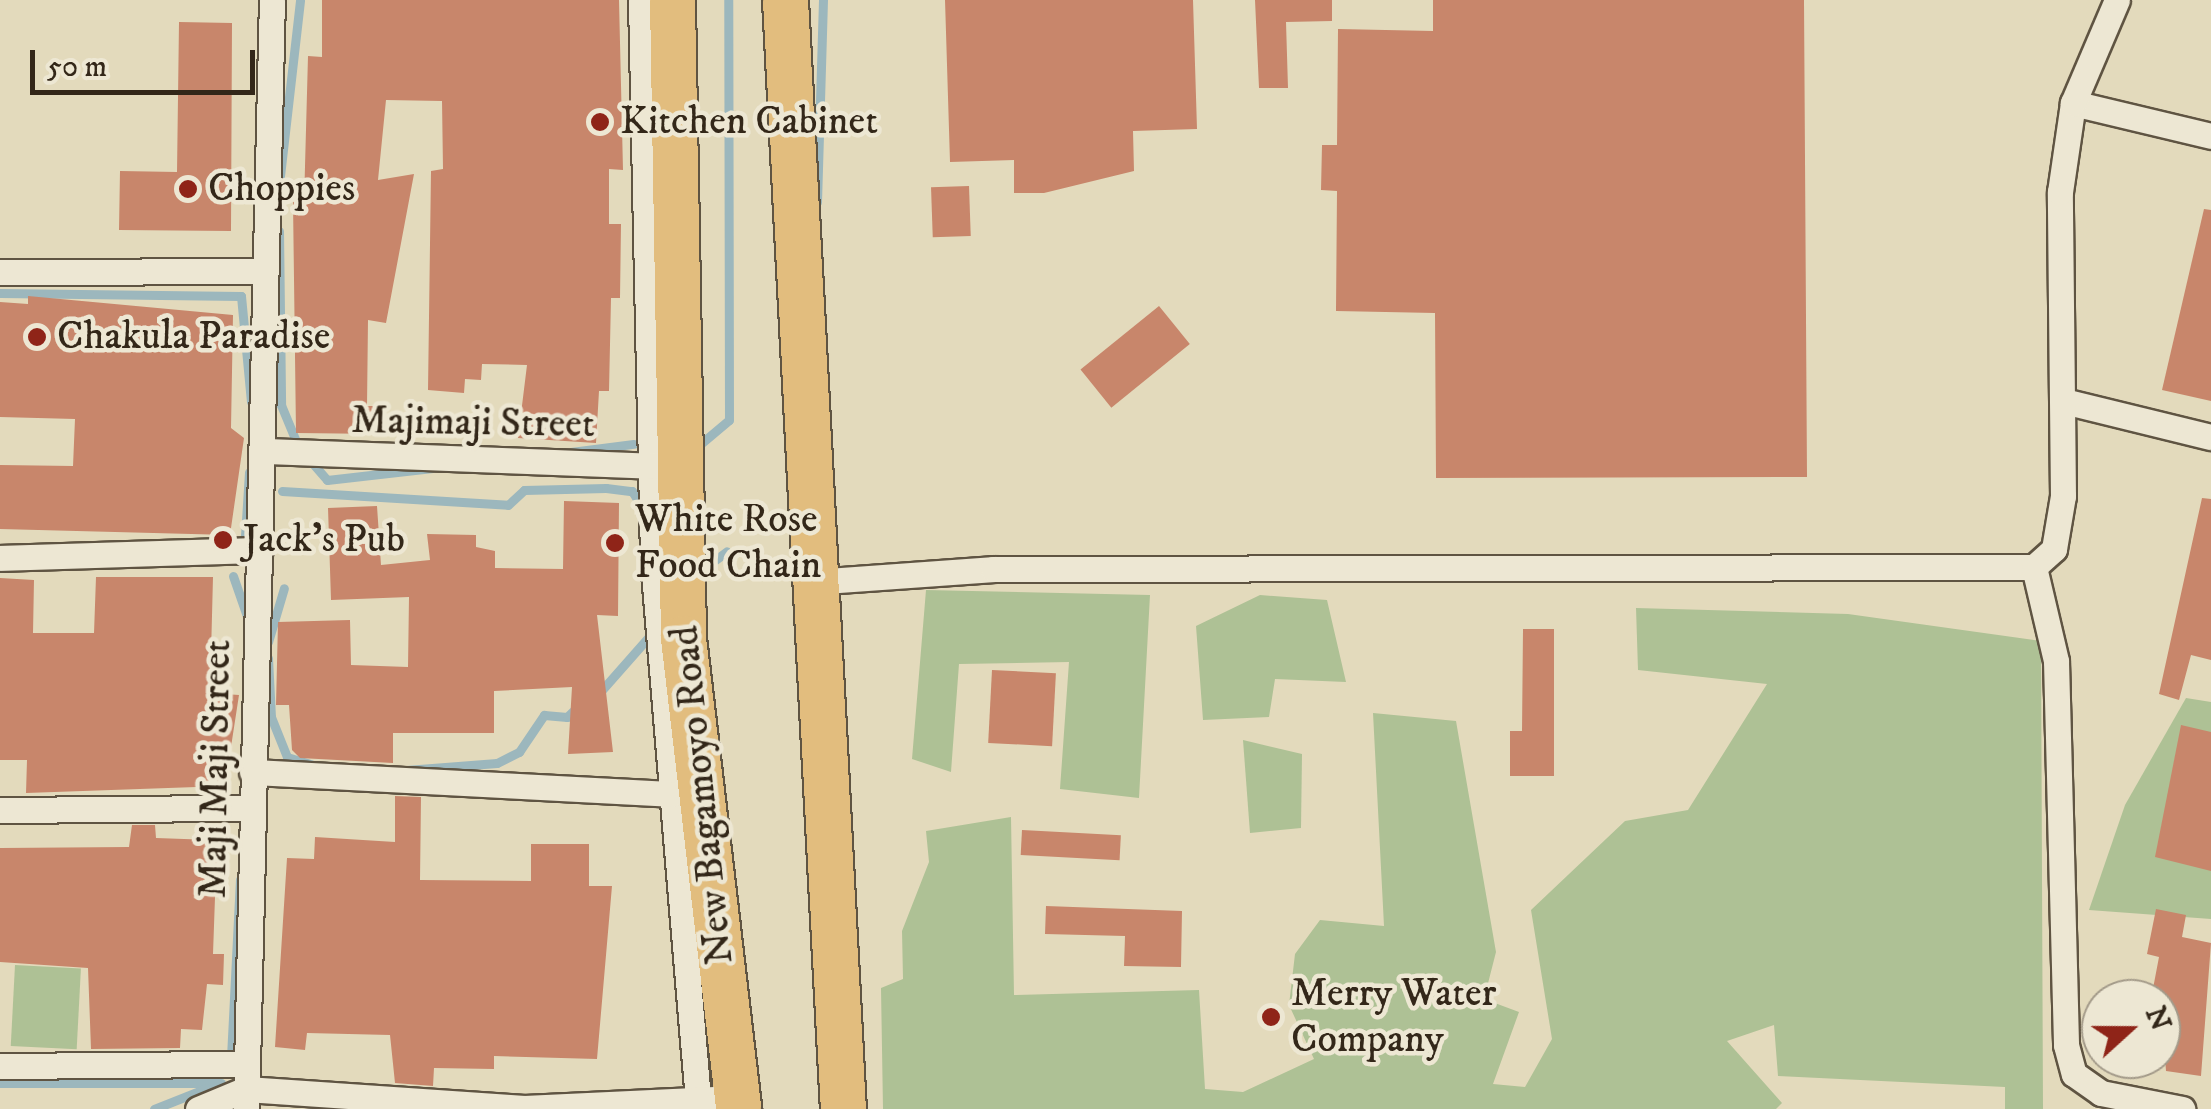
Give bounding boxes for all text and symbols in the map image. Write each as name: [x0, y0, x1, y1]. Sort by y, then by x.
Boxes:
scale bar: [35, 30, 260, 92]
text: 50 m: [47, 49, 107, 86]
place label: Kitchen Cabinet: [620, 98, 878, 146]
marker: Kitchen Cabinet: [589, 111, 611, 133]
place label: Choppies: [208, 165, 355, 213]
marker: Choppies: [177, 178, 199, 200]
place label: Chakula Paradise: [57, 313, 330, 361]
marker: Chakula Paradise: [26, 326, 48, 348]
street label: Majimaji Street: [351, 397, 595, 449]
place label: White Rose Food Chain: [635, 496, 821, 590]
place label: Jack's Pub: [243, 516, 405, 564]
marker: Jack's Pub: [212, 529, 234, 551]
marker: White Rose Food Chain: [604, 532, 626, 554]
street label: New Bagamoyo Road: [661, 623, 745, 967]
street label: Maji Maji Street: [190, 639, 242, 899]
place label: Merry Water Company: [1291, 970, 1496, 1064]
north arrow: [2081, 979, 2181, 1079]
text: N: [2137, 1002, 2178, 1036]
marker: Merry Water Company: [1260, 1006, 1282, 1028]

